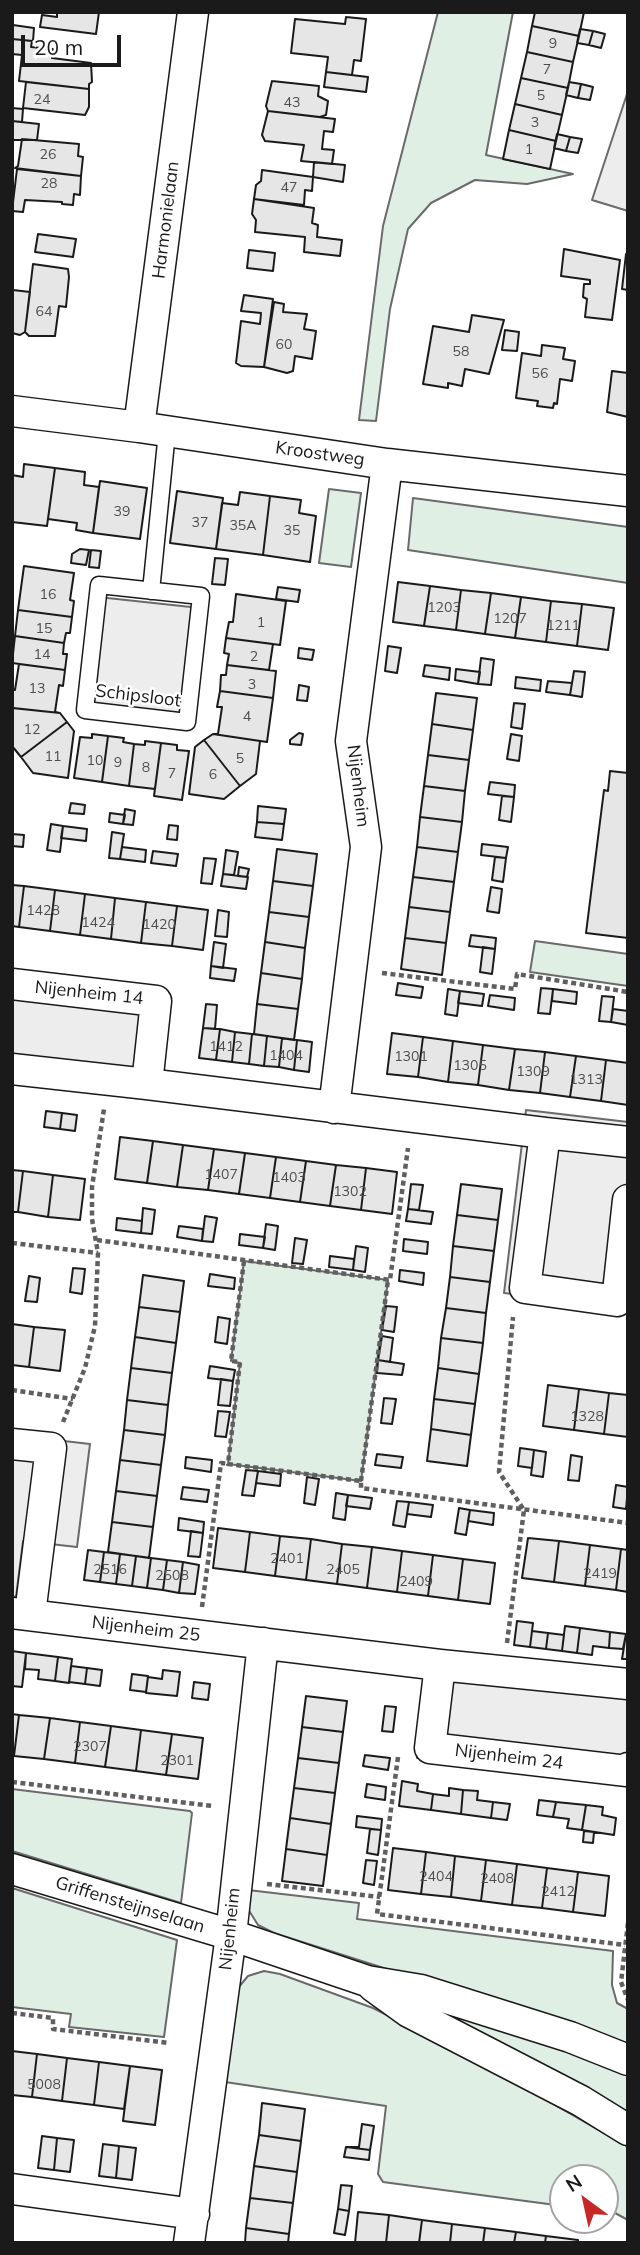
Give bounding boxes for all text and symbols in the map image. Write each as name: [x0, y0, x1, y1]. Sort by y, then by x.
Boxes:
scale bar: [24, 21, 124, 65]
text: 20 m: [34, 34, 83, 60]
house number: 9: [549, 36, 557, 52]
house number: 7: [543, 62, 551, 78]
house number: 5: [537, 88, 545, 104]
house number: 24: [34, 92, 50, 108]
house number: 43: [284, 95, 300, 111]
house number: 3: [531, 115, 539, 131]
house number: 1: [525, 142, 533, 158]
house number: 26: [40, 147, 56, 163]
street label: Harmonielaan: [148, 160, 184, 280]
house number: 28: [41, 176, 57, 192]
house number: 47: [281, 180, 297, 196]
house number: 64: [36, 304, 52, 320]
house number: 60: [276, 337, 292, 353]
house number: 58: [453, 344, 469, 360]
house number: 56: [532, 366, 548, 382]
street label: Kroostweg: [274, 437, 366, 471]
house number: 39: [114, 504, 130, 520]
house number: 37: [192, 515, 208, 531]
house number: 35A: [229, 518, 257, 534]
house number: 35: [284, 523, 300, 539]
house number: 16: [40, 587, 56, 603]
house number: 1203: [427, 600, 461, 616]
house number: 1207: [493, 611, 527, 627]
house number: 1: [257, 615, 265, 631]
house number: 1211: [546, 618, 580, 634]
house number: 15: [36, 621, 52, 637]
house number: 14: [34, 647, 50, 663]
house number: 2: [250, 649, 258, 665]
house number: 3: [248, 677, 256, 693]
street label: Schipsloot: [94, 680, 182, 712]
house number: 13: [29, 681, 45, 697]
house number: 4: [243, 709, 251, 725]
house number: 12: [24, 722, 40, 738]
street label: Nijenheim: [342, 744, 374, 828]
house number: 11: [45, 749, 61, 765]
house number: 5: [236, 751, 244, 767]
house number: 10: [87, 753, 103, 769]
house number: 9: [114, 755, 122, 771]
house number: 8: [142, 760, 150, 776]
house number: 7: [168, 766, 176, 782]
house number: 6: [209, 767, 217, 783]
house number: 1428: [26, 903, 60, 919]
house number: 1424: [81, 915, 115, 931]
house number: 1420: [142, 917, 176, 933]
street label: Nijenheim 14: [34, 977, 144, 1009]
house number: 1412: [209, 1039, 243, 1055]
house number: 1404: [269, 1048, 303, 1064]
house number: 1301: [394, 1049, 428, 1065]
house number: 1305: [453, 1058, 487, 1074]
house number: 1309: [516, 1064, 550, 1080]
house number: 1313: [569, 1072, 603, 1088]
house number: 1407: [204, 1167, 238, 1183]
house number: 1403: [272, 1170, 306, 1186]
house number: 1302: [333, 1184, 367, 1200]
house number: 1328: [570, 1409, 604, 1425]
house number: 2401: [270, 1551, 304, 1567]
house number: 2516: [93, 1562, 127, 1578]
house number: 2405: [326, 1562, 360, 1578]
house number: 2419: [583, 1566, 617, 1582]
house number: 2508: [155, 1568, 189, 1584]
house number: 2409: [399, 1574, 433, 1590]
street label: Nijenheim 25: [91, 1612, 201, 1646]
house number: 2307: [73, 1739, 107, 1755]
street label: Nijenheim 24: [454, 1740, 564, 1774]
house number: 2301: [160, 1753, 194, 1769]
house number: 2404: [419, 1869, 453, 1885]
house number: 2408: [480, 1871, 514, 1887]
street label: Griffensteijnselaan: [53, 1872, 207, 1938]
house number: 2412: [541, 1884, 575, 1900]
street label: Nijenheim: [215, 1887, 245, 1971]
house number: 5008: [27, 2077, 61, 2093]
north arrow: [549, 2164, 619, 2234]
text: N: [561, 2169, 586, 2197]

